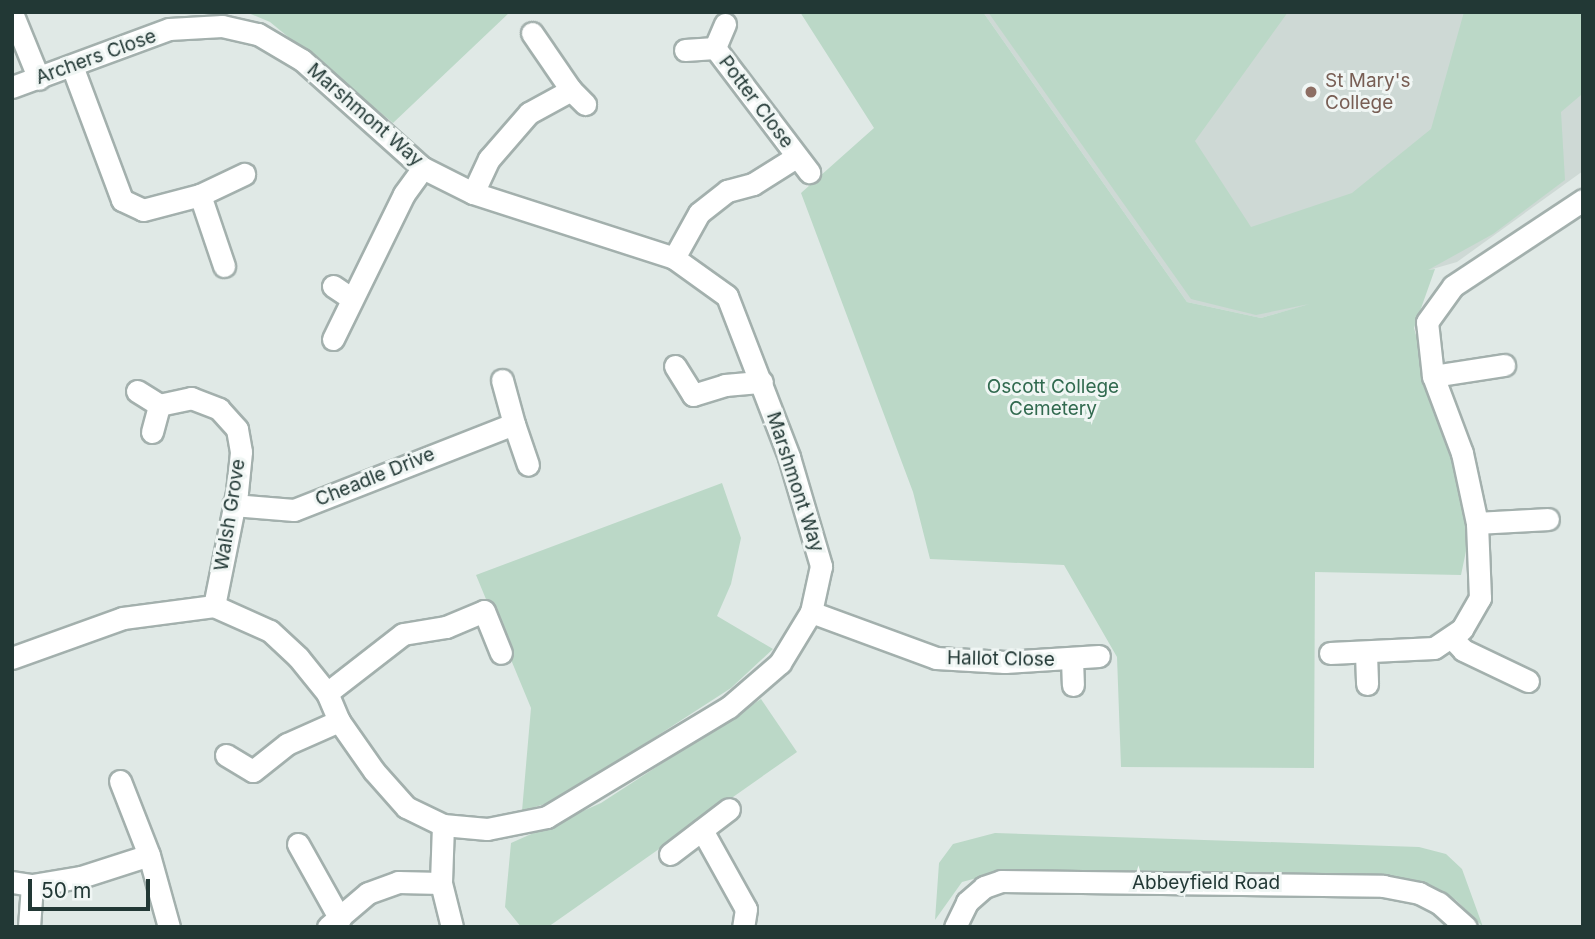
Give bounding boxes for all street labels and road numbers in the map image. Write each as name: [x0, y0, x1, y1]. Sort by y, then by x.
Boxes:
street label: Archers Close: [33, 25, 159, 89]
street label: Potter Close: [714, 51, 798, 153]
street label: Marshmont Way: [302, 59, 428, 171]
street label: Marshmont Way: [762, 409, 828, 555]
street label: Cheadle Drive: [312, 443, 438, 511]
street label: Walsh Grove: [210, 457, 250, 573]
street label: Hallot Close: [947, 647, 1055, 671]
street label: Abbeyfield Road: [1132, 872, 1280, 894]

